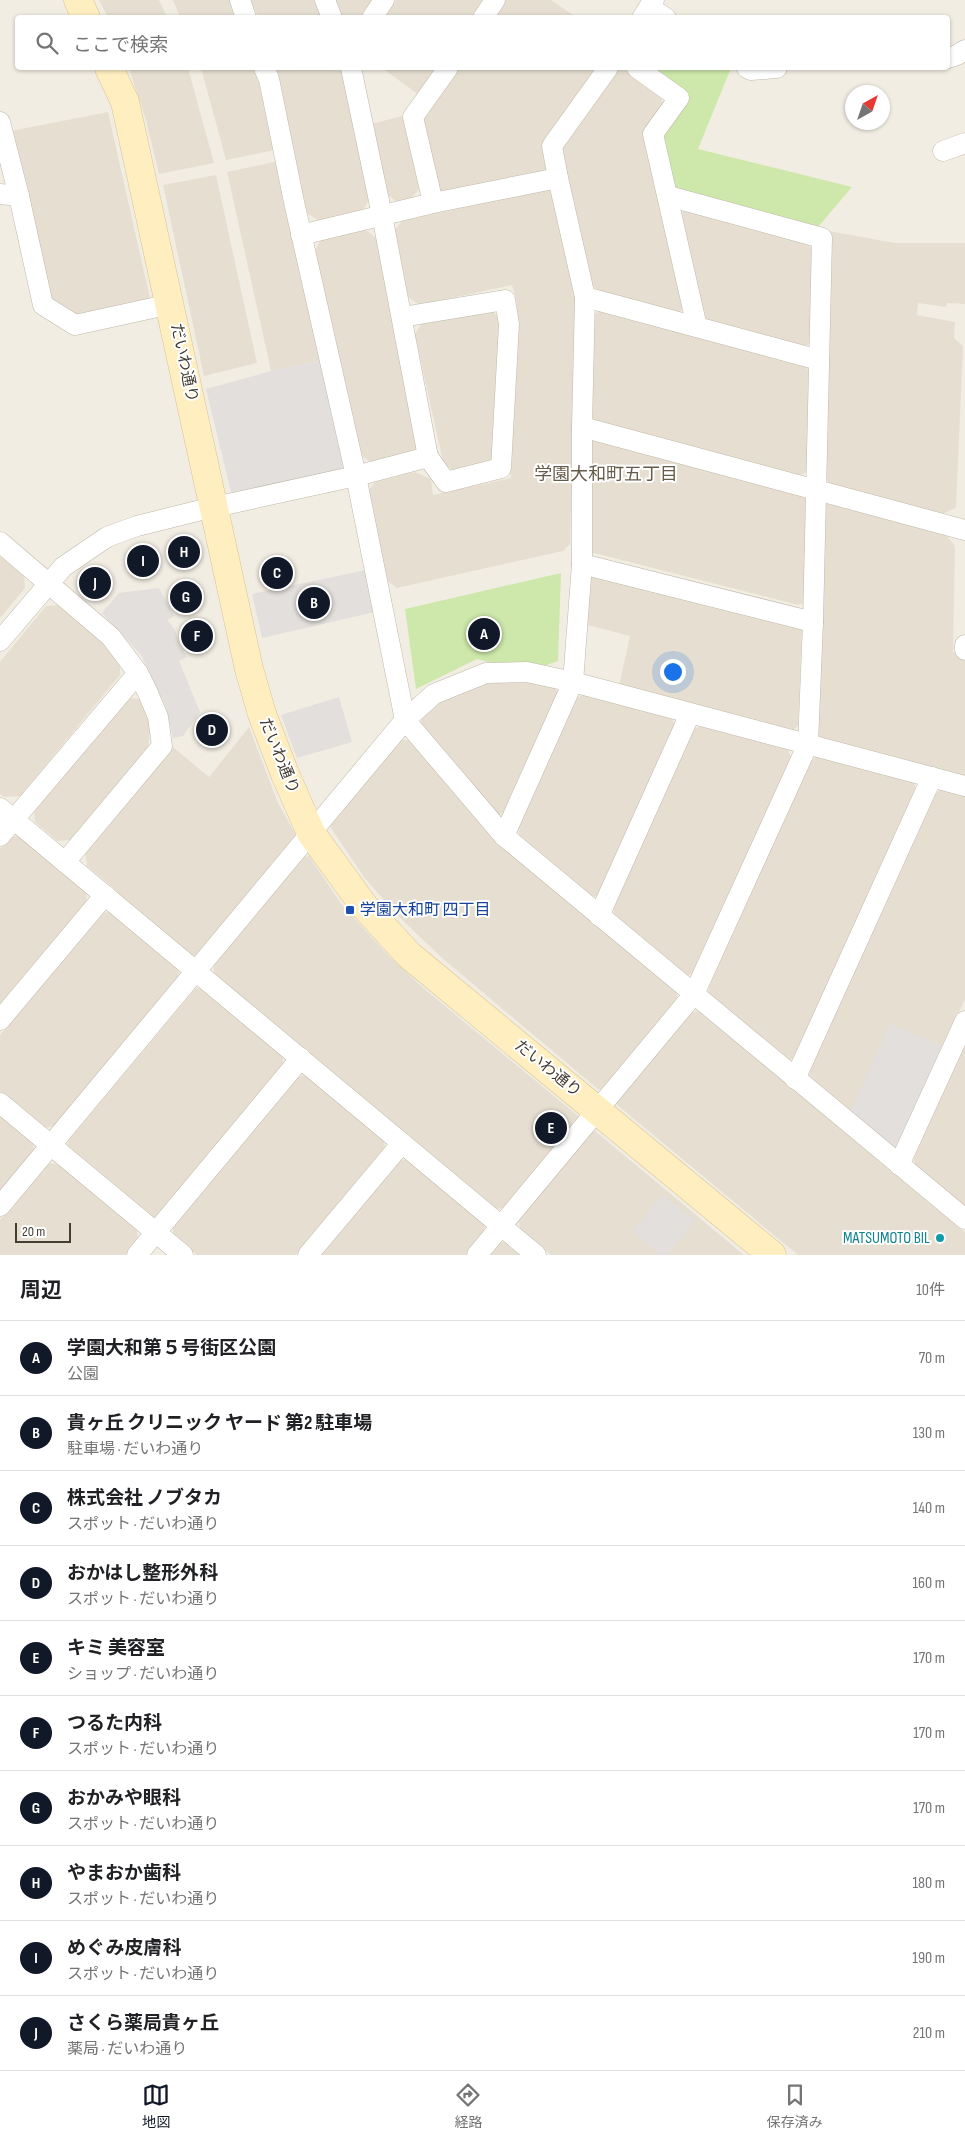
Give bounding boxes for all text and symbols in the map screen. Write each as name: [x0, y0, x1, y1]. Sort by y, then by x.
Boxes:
search box: [15, 15, 950, 70]
icon: search: [33, 29, 61, 57]
text: ここで検索: [73, 34, 168, 57]
north arrow: [845, 85, 890, 130]
street label: だいわ通り: [166, 322, 202, 404]
district label: 学園大和町五丁目: [534, 464, 678, 485]
pin: H: [168, 533, 200, 571]
pin: I: [127, 542, 159, 580]
pin: C: [261, 554, 293, 592]
pin: J: [79, 564, 111, 602]
pin: G: [170, 578, 202, 616]
pin: B: [298, 584, 330, 622]
pin: A: [468, 615, 500, 653]
pin: F: [181, 617, 213, 655]
your location: [660, 659, 686, 685]
pin: D: [196, 711, 228, 749]
street label: だいわ通り: [255, 715, 303, 797]
place label: 学園大和町 四丁目: [360, 901, 491, 920]
marker: 学園大和町 四丁目: [344, 904, 356, 916]
street label: だいわ通り: [511, 1036, 585, 1102]
pin: E: [535, 1109, 567, 1147]
scale bar: [15, 1220, 71, 1243]
text: 20 m: [22, 1223, 45, 1240]
place label: MATSUMOTO BIL: [843, 1229, 930, 1248]
marker: MATSUMOTO BIL: [934, 1232, 946, 1244]
text: 周辺: [20, 1278, 62, 1303]
text: 10件: [916, 1281, 945, 1300]
text: 学園大和第５号街区公園: [67, 1337, 276, 1360]
text: A: [32, 1349, 40, 1368]
text: 70 m: [919, 1349, 945, 1368]
text: 公園: [67, 1365, 99, 1384]
text: 貴ヶ丘 クリニック ヤード 第2 駐車場: [67, 1412, 372, 1435]
text: B: [32, 1424, 40, 1443]
text: 130 m: [913, 1424, 945, 1443]
text: 駐車場 · だいわ通り: [67, 1440, 203, 1459]
text: 株式会社 ノブタカ: [67, 1487, 222, 1510]
text: C: [32, 1499, 40, 1518]
text: 140 m: [913, 1499, 945, 1518]
text: スポット · だいわ通り: [67, 1515, 219, 1534]
text: おかはし整形外科: [67, 1562, 218, 1585]
text: D: [32, 1574, 40, 1593]
text: 160 m: [912, 1574, 945, 1593]
text: スポット · だいわ通り: [67, 1590, 219, 1609]
text: キミ 美容室: [67, 1637, 165, 1660]
text: E: [33, 1649, 39, 1668]
text: 170 m: [913, 1649, 945, 1668]
text: ショップ · だいわ通り: [67, 1665, 219, 1684]
text: つるた内科: [67, 1712, 162, 1735]
text: F: [33, 1724, 39, 1743]
text: 170 m: [913, 1724, 945, 1743]
text: スポット · だいわ通り: [67, 1740, 219, 1759]
text: おかみや眼科: [67, 1787, 181, 1810]
text: G: [32, 1799, 40, 1818]
text: 170 m: [913, 1799, 945, 1818]
text: スポット · だいわ通り: [67, 1815, 219, 1834]
text: やまおか歯科: [67, 1862, 181, 1885]
text: H: [32, 1874, 40, 1893]
text: 180 m: [912, 1874, 945, 1893]
text: スポット · だいわ通り: [67, 1890, 219, 1909]
text: めぐみ皮膚科: [67, 1937, 182, 1960]
text: I: [34, 1949, 38, 1968]
text: 190 m: [912, 1949, 945, 1968]
text: スポット · だいわ通り: [67, 1965, 219, 1984]
text: さくら薬局貴ヶ丘: [67, 2012, 219, 2035]
text: J: [34, 2024, 38, 2043]
text: 210 m: [913, 2024, 945, 2043]
text: 薬局 · だいわ通り: [67, 2040, 187, 2059]
tab: 地図: [142, 2081, 170, 2131]
tab: 経路: [454, 2081, 482, 2131]
tab: 保存済み: [767, 2081, 823, 2131]

